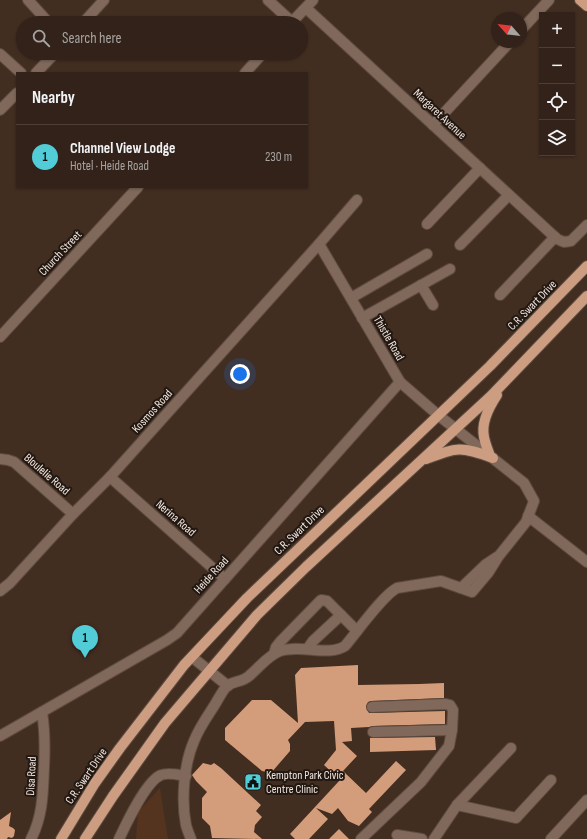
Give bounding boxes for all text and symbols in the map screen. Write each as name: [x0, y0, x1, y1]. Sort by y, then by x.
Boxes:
north arrow: [491, 12, 527, 48]
map controls: [539, 12, 575, 156]
button: +: [539, 12, 575, 48]
search box: [16, 16, 308, 60]
icon: search: [30, 27, 52, 49]
text: Search here: [62, 29, 122, 48]
button: −: [539, 48, 575, 84]
button: locate: [539, 84, 575, 120]
street label: Margaret Avenue: [410, 86, 469, 143]
text: Nearby: [32, 88, 75, 108]
button: layers: [539, 120, 575, 156]
text: Channel View Lodge: [70, 139, 175, 158]
text: 1: [42, 149, 48, 165]
text: 230 m: [265, 149, 292, 165]
text: Hotel · Heide Road: [70, 158, 149, 174]
street label: Church Street: [36, 227, 85, 279]
street label: C.R. Swart Drive: [505, 277, 560, 334]
street label: Thistle Road: [370, 313, 407, 363]
your location: [230, 364, 250, 384]
street label: Kosmos Road: [129, 386, 176, 436]
street label: Bloulelie Road: [21, 450, 73, 498]
street label: Nerina Road: [153, 497, 199, 540]
street label: C.R. Swart Drive: [271, 503, 328, 558]
street label: Heide Road: [191, 554, 232, 597]
pin: 1: [72, 625, 98, 658]
street label: C.R. Swart Drive: [62, 745, 111, 807]
street label: Disa Road: [23, 756, 40, 796]
place label: Kempton Park Civic Centre Clinic: [266, 768, 344, 797]
public building icon: Kempton Park Civic Centre Clinic: [243, 772, 263, 792]

